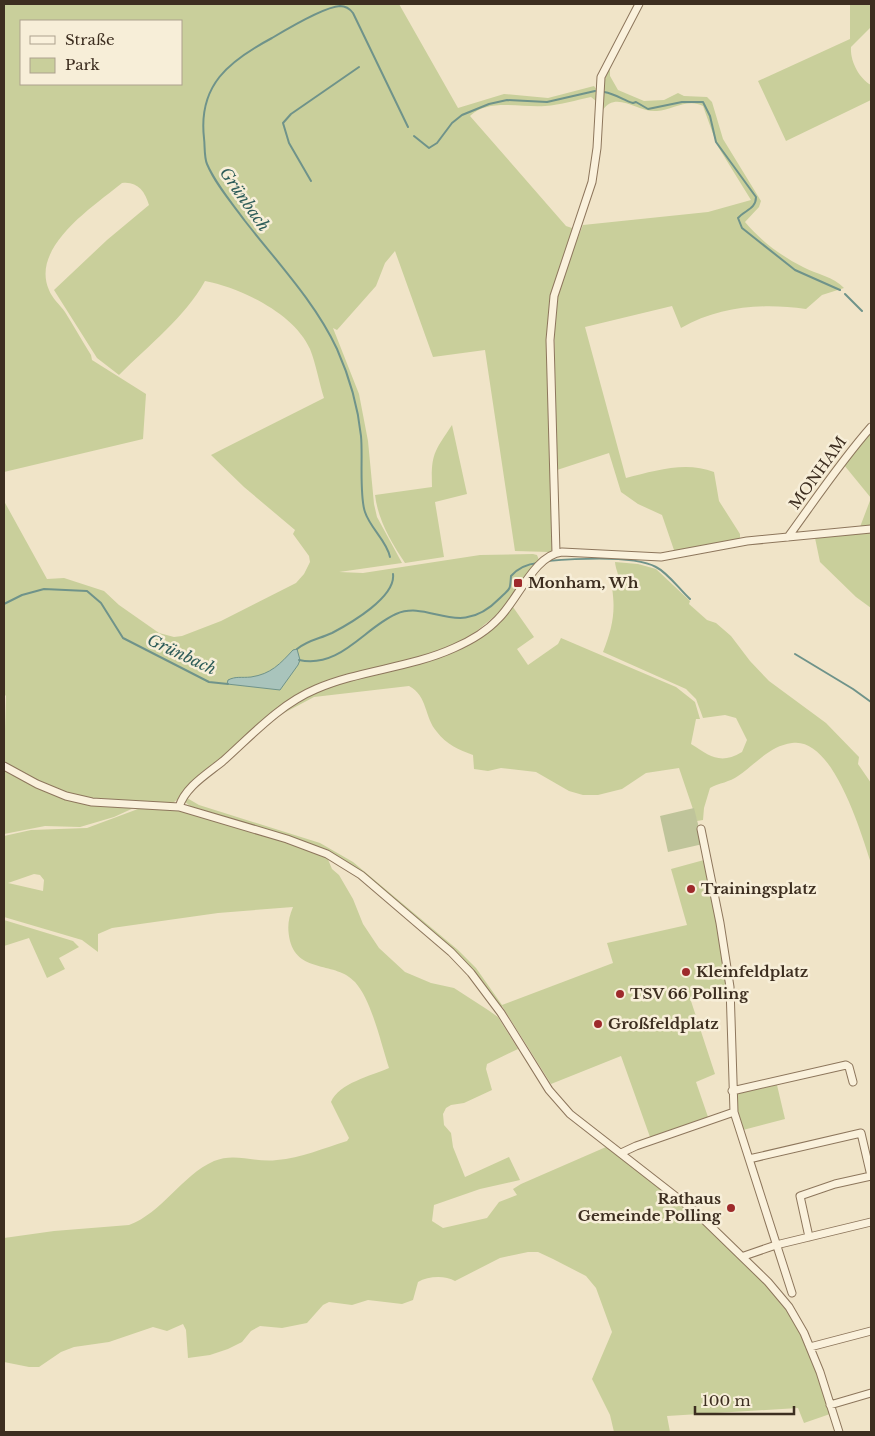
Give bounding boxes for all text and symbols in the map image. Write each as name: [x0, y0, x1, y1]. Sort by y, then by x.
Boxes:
legend: [20, 20, 182, 85]
text: Straße: [65, 30, 115, 49]
text: Park: [65, 55, 101, 74]
water label: Grünbach: [216, 163, 274, 235]
street label: MONHAM: [785, 433, 850, 513]
place label: Monham, Wh: [528, 573, 639, 592]
marker: Monham, Wh: [512, 577, 524, 589]
water label: Grünbach: [144, 629, 220, 679]
place label: Trainingsplatz: [701, 879, 816, 898]
marker: Trainingsplatz: [685, 883, 697, 895]
place label: Kleinfeldplatz: [696, 962, 808, 981]
marker: Kleinfeldplatz: [680, 966, 692, 978]
place label: TSV 66 Polling: [630, 984, 749, 1003]
marker: TSV 66 Polling: [614, 988, 626, 1000]
place label: Großfeldplatz: [608, 1014, 719, 1033]
marker: Großfeldplatz: [592, 1018, 604, 1030]
place label: Rathaus Gemeinde Polling: [578, 1189, 722, 1225]
marker: Rathaus Gemeinde Polling: [725, 1202, 737, 1214]
scale bar: [695, 1384, 794, 1416]
text: 100 m: [702, 1391, 751, 1410]

